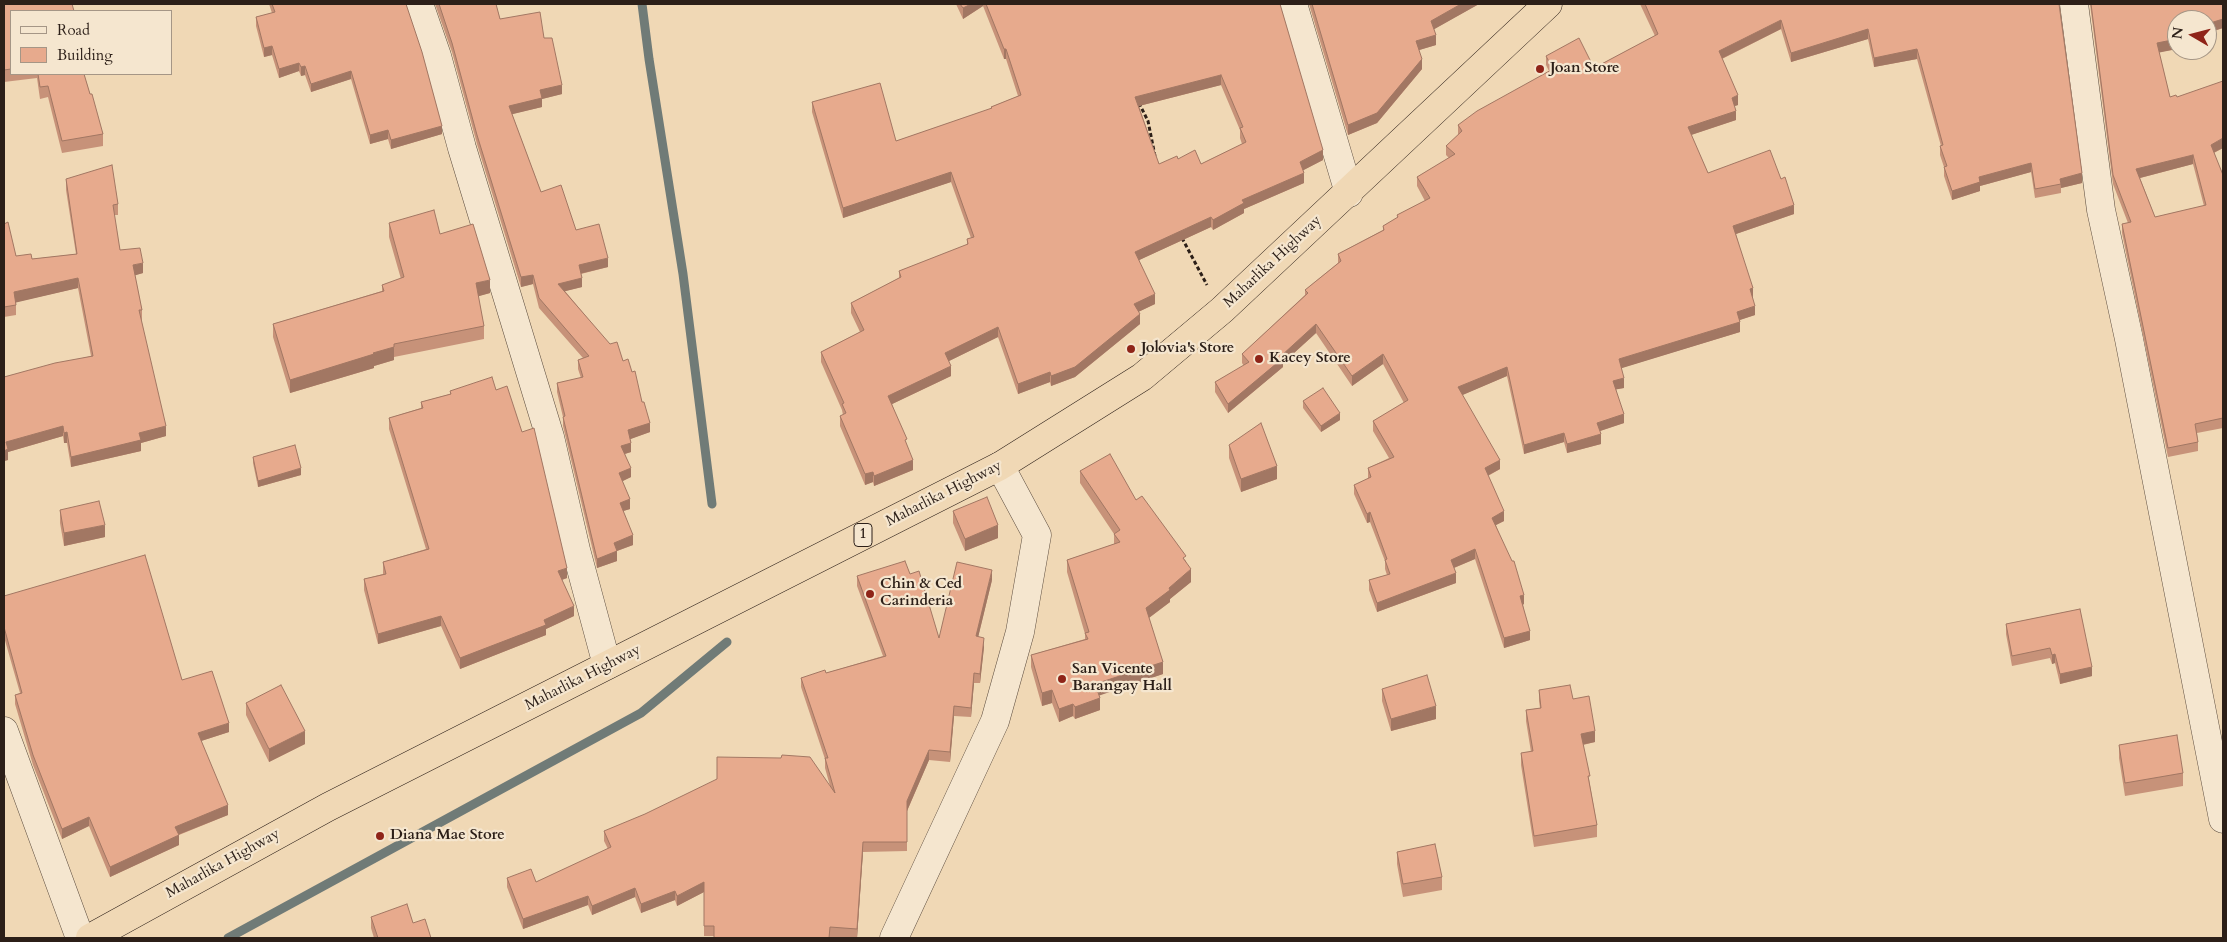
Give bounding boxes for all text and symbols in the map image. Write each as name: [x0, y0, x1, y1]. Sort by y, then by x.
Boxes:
legend: [10, 10, 172, 75]
north arrow: [2167, 10, 2217, 60]
text: Road: [57, 20, 90, 40]
text: N: [2167, 26, 2188, 40]
text: Building: [57, 45, 113, 65]
place label: Joan Store: [1550, 60, 1619, 78]
marker: Joan Store: [1534, 63, 1546, 75]
street label: Maharlika Highway: [1220, 212, 1326, 312]
place label: Jolovia's Store: [1141, 340, 1234, 358]
marker: Jolovia's Store: [1125, 343, 1137, 355]
place label: Kacey Store: [1269, 350, 1351, 368]
marker: Kacey Store: [1253, 353, 1265, 365]
street label: Maharlika Highway: [883, 457, 1005, 531]
road number: 1: [854, 524, 872, 546]
place label: Chin & Ced Carinderia: [880, 576, 962, 611]
marker: Chin & Ced Carinderia: [864, 588, 876, 600]
street label: Maharlika Highway: [522, 641, 644, 715]
place label: San Vicente Barangay Hall: [1072, 661, 1172, 696]
marker: San Vicente Barangay Hall: [1056, 673, 1068, 685]
street label: Maharlika Highway: [163, 825, 283, 903]
place label: Diana Mae Store: [390, 827, 505, 845]
marker: Diana Mae Store: [374, 830, 386, 842]

